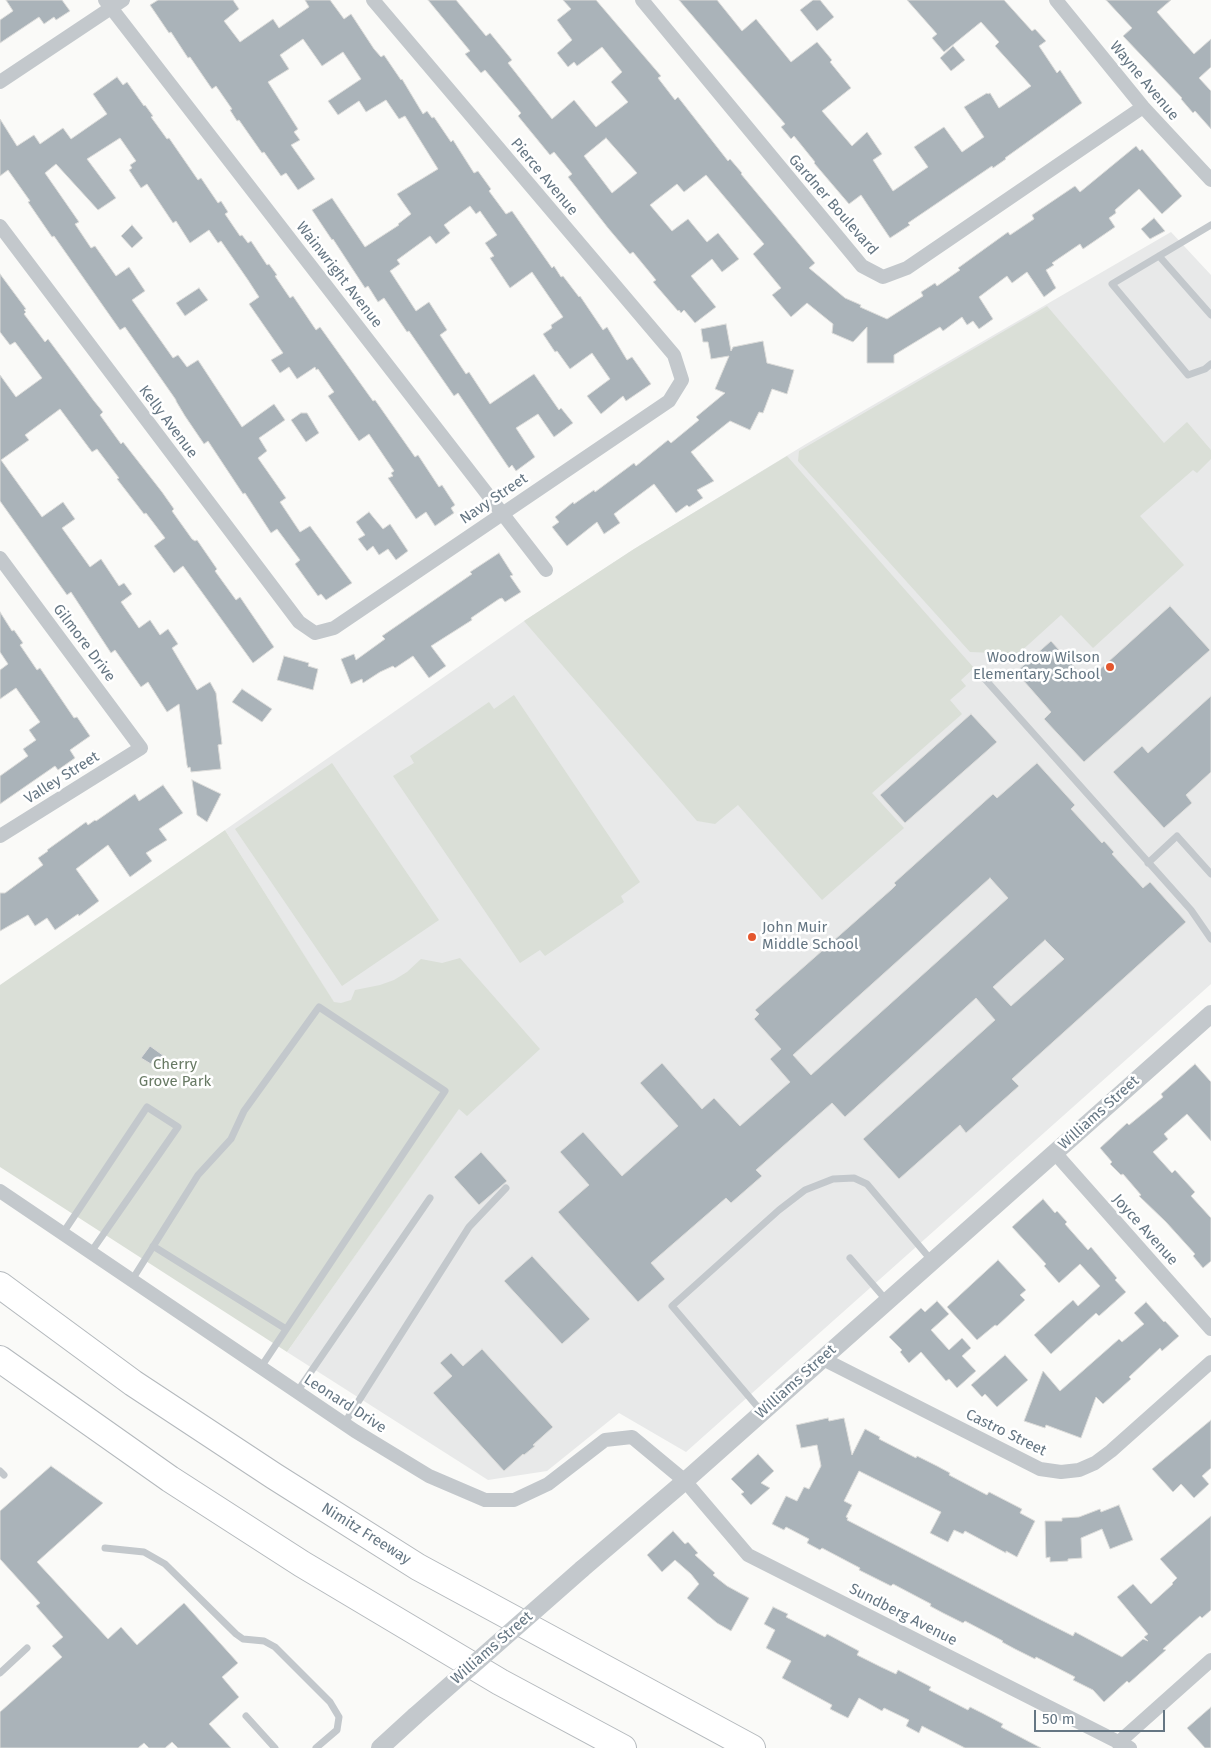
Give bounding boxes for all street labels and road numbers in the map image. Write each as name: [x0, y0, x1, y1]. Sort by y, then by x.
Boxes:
street label: Wayne Avenue: [1106, 38, 1182, 124]
street label: Pierce Avenue: [506, 135, 582, 219]
street label: Gardner Boulevard: [784, 151, 882, 259]
street label: Wainwright Avenue: [292, 218, 386, 332]
street label: Kelly Avenue: [135, 382, 201, 462]
street label: Navy Street: [457, 470, 531, 528]
street label: Gilmore Drive: [49, 601, 119, 685]
street label: Valley Street: [21, 748, 103, 808]
street label: Williams Street: [1055, 1072, 1143, 1154]
street label: Joyce Avenue: [1108, 1191, 1182, 1269]
street label: Williams Street: [752, 1341, 840, 1423]
street label: Leonard Drive: [300, 1371, 390, 1437]
street label: Castro Street: [963, 1406, 1049, 1460]
street label: Nimitz Freeway: [318, 1499, 414, 1569]
street label: Sundberg Avenue: [846, 1580, 960, 1650]
street label: Williams Street: [447, 1608, 537, 1688]

